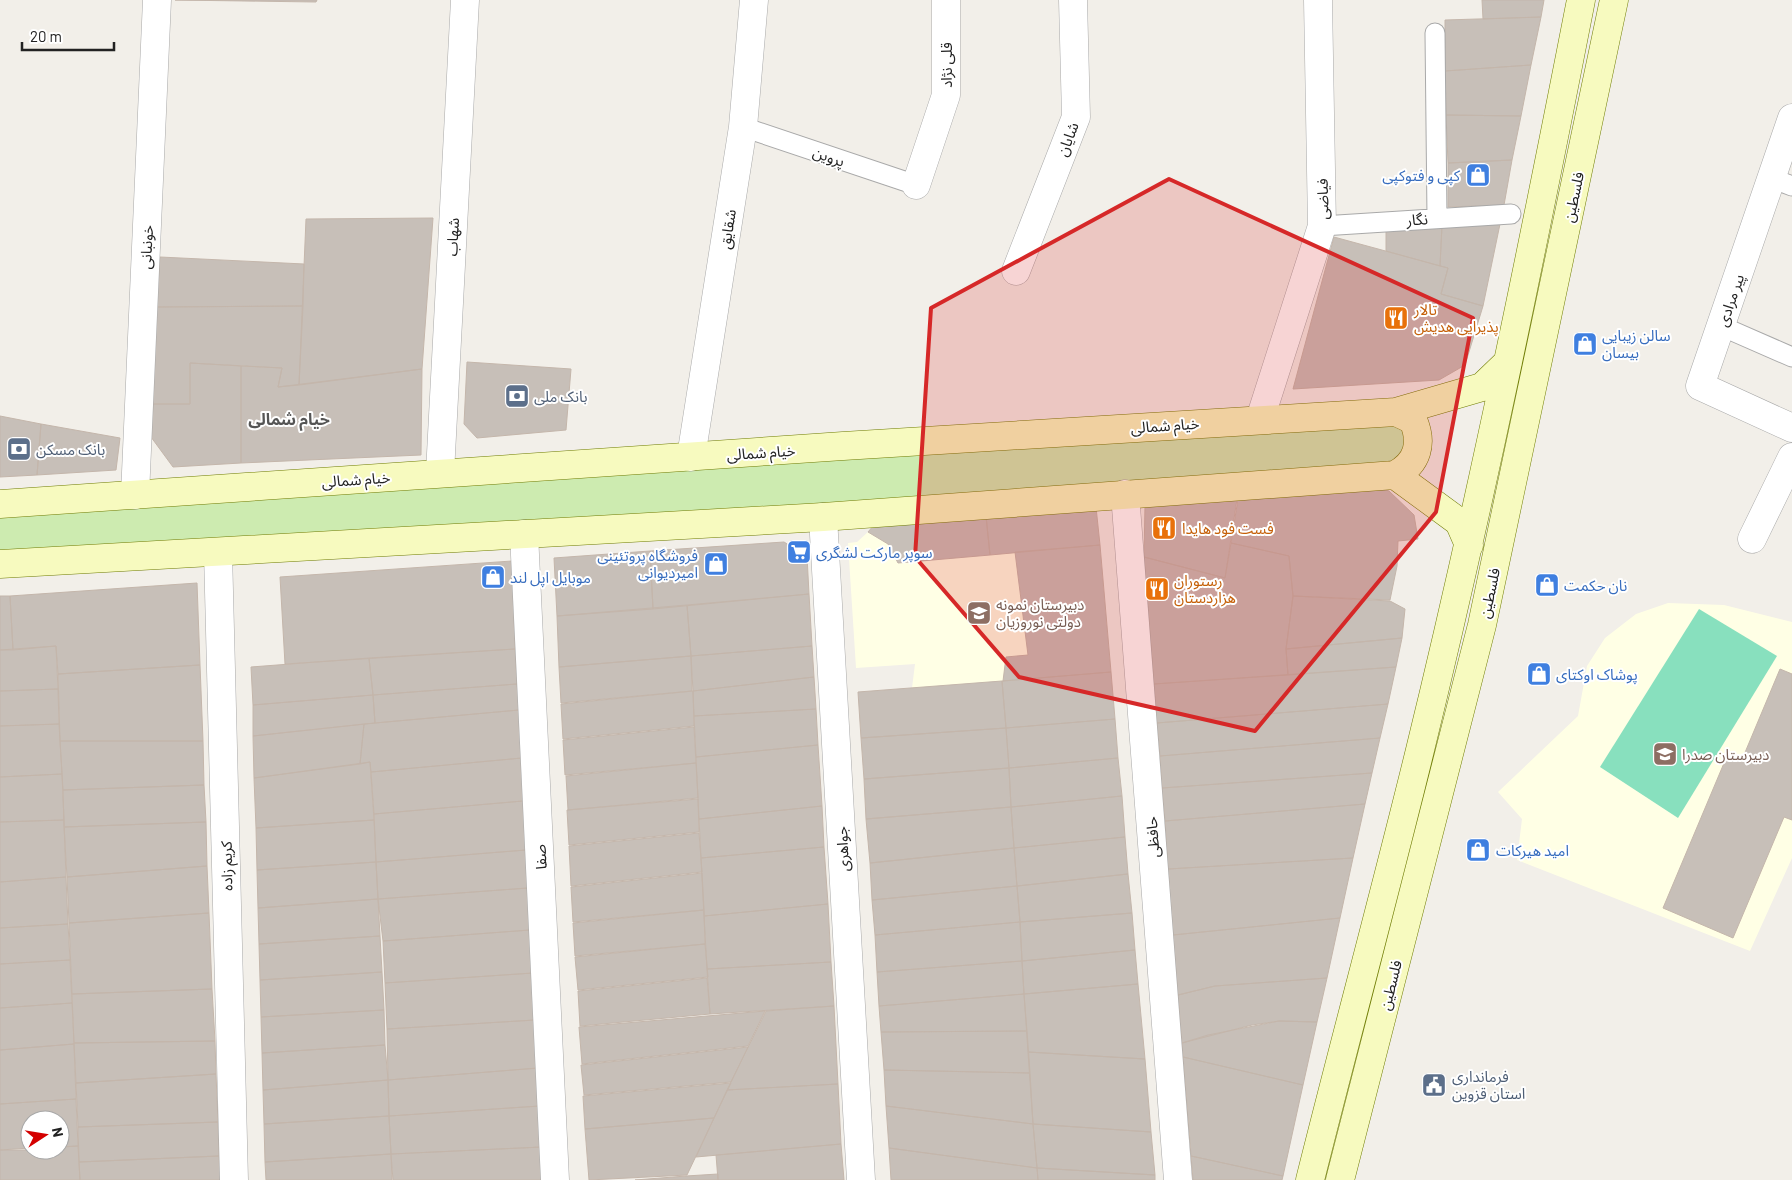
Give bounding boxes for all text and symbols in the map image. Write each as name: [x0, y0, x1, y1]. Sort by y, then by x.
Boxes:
scale bar: [22, 20, 115, 52]
text: 20 m: [30, 27, 62, 45]
street label: قلی نژاد: [937, 42, 956, 88]
street label: شایان: [1052, 119, 1083, 159]
street label: پروین: [810, 142, 847, 172]
shop icon: کپی و فتوکپی: [1465, 162, 1491, 188]
place label: کپی و فتوکپی: [1382, 166, 1461, 186]
street label: فلسطین: [1559, 170, 1588, 224]
street label: فیاضی: [1313, 178, 1332, 220]
street label: شقایق: [715, 208, 741, 251]
street label: نگار: [1405, 209, 1428, 230]
street label: شهاب: [442, 217, 463, 257]
street label: خونبانی: [136, 224, 157, 270]
street label: پیر مرادی: [1713, 271, 1749, 329]
place label: تالار پذیرایی هدیش: [1413, 300, 1499, 337]
restaurant icon: تالار پذیرایی هدیش: [1383, 305, 1409, 331]
place label: سالن زیبایی بیسان: [1602, 326, 1671, 362]
shop icon: سالن زیبایی بیسان: [1572, 331, 1598, 357]
bank icon: بانک ملی: [504, 383, 530, 409]
place label: بانک ملی: [534, 387, 587, 406]
district label: خیام شمالی: [248, 409, 330, 431]
street label: خیام شمالی: [1130, 414, 1200, 439]
bank icon: بانک مسکن: [6, 436, 32, 462]
place label: بانک مسکن: [36, 440, 105, 459]
street label: خیام شمالی: [726, 441, 796, 466]
street label: خیام شمالی: [321, 468, 391, 493]
restaurant icon: فست فود هایدا: [1151, 515, 1177, 541]
place label: فست فود هایدا: [1182, 519, 1274, 538]
supermarket icon: سوپر مارکت لشگری: [786, 539, 812, 565]
place label: سوپر مارکت لشگری: [816, 543, 933, 563]
place label: فروشگاه پروتئینی امیردیوانی: [597, 546, 698, 582]
shop icon: فروشگاه پروتئینی امیردیوانی: [703, 551, 729, 577]
shop icon: موبایل اپل لند: [480, 564, 506, 590]
street label: فلسطین: [1475, 566, 1504, 620]
place label: موبایل اپل لند: [510, 568, 591, 588]
place label: رستوران هزاردستان: [1174, 571, 1236, 607]
shop icon: نان حکمت: [1534, 572, 1560, 598]
restaurant icon: رستوران هزاردستان: [1144, 576, 1170, 602]
place label: نان حکمت: [1564, 576, 1627, 595]
place label: دبیرستان نمونه دولتی نوروزیان: [996, 595, 1084, 631]
school or university icon: دبیرستان نمونه دولتی نوروزیان: [966, 600, 992, 626]
shop icon: پوشاک اوکتای: [1526, 661, 1552, 687]
place label: پوشاک اوکتای: [1556, 665, 1638, 685]
school or university icon: دبیرستان صدرا: [1652, 741, 1678, 767]
place label: دبیرستان صدرا: [1682, 745, 1770, 764]
street label: حافظی: [1142, 815, 1163, 858]
street label: جواهری: [832, 826, 853, 872]
shop icon: امید هیرکات: [1465, 837, 1491, 863]
street label: کریم زاده: [217, 840, 238, 891]
place label: امید هیرکات: [1496, 841, 1569, 860]
street label: صفا: [530, 844, 550, 870]
street label: فلسطین: [1375, 958, 1406, 1012]
place label: فرمانداری استان قزوین: [1452, 1067, 1525, 1103]
public building icon: فرمانداری استان قزوین: [1421, 1072, 1447, 1098]
north arrow: [20, 1110, 70, 1160]
text: N: [49, 1126, 67, 1139]

